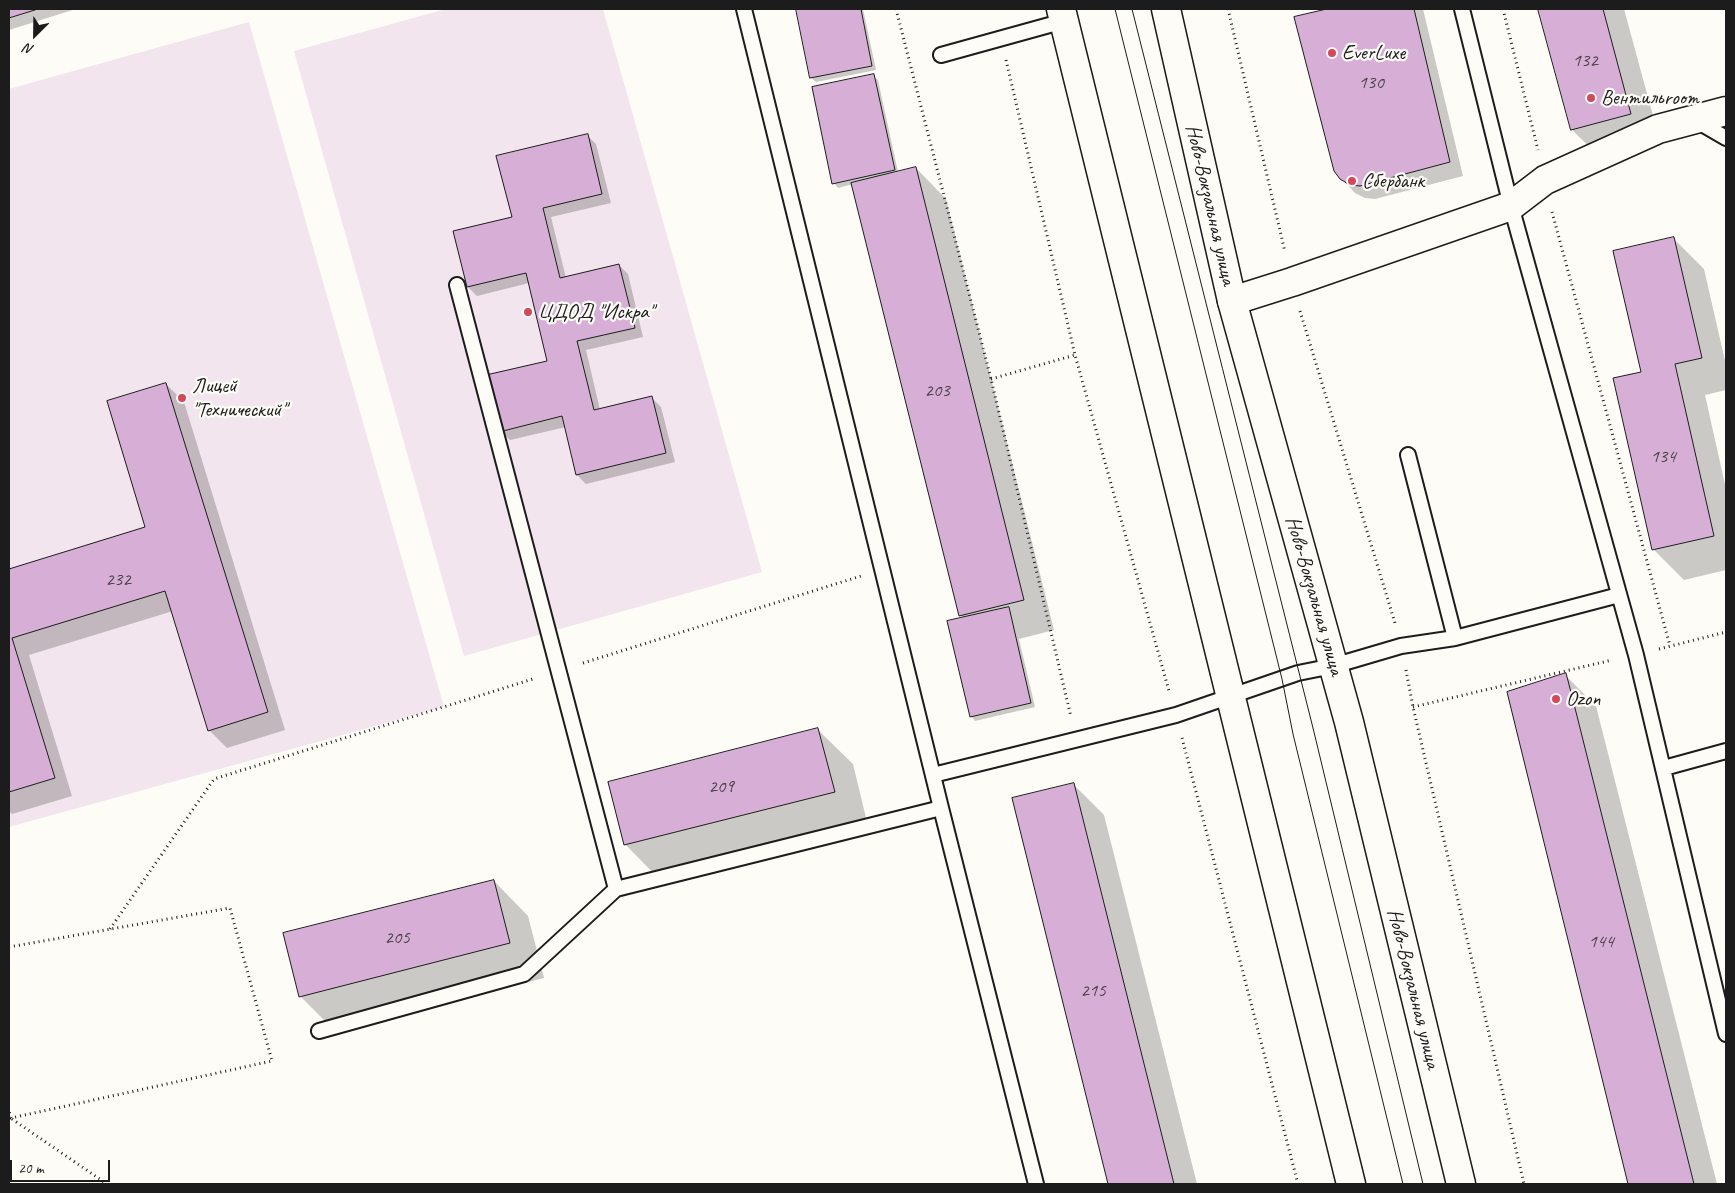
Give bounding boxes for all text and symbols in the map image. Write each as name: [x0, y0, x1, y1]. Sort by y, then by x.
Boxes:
north arrow: [10, 10, 60, 60]
text: N: [22, 40, 36, 59]
place label: EverLuxe: [1342, 40, 1405, 66]
marker: EverLuxe: [1326, 47, 1338, 59]
house number: 132: [1572, 50, 1598, 72]
house number: 130: [1358, 72, 1384, 94]
place label: Вентильroom: [1601, 85, 1699, 111]
marker: Вентильroom: [1585, 92, 1597, 104]
street label: Ново-Вокзальная улица: [1179, 122, 1241, 288]
place label: Сбербанк: [1362, 168, 1424, 194]
marker: Сбербанк: [1346, 175, 1358, 187]
place label: ЦДОД "Искра": [538, 299, 654, 325]
marker: ЦДОД "Искра": [522, 306, 534, 318]
place label: Лицей "Технический": [192, 373, 286, 423]
house number: 203: [924, 380, 950, 402]
marker: Лицей "Технический": [176, 392, 188, 404]
house number: 134: [1650, 446, 1676, 468]
street label: Ново-Вокзальная улица: [1279, 514, 1349, 678]
house number: 232: [105, 569, 131, 591]
place label: Ozon: [1566, 686, 1601, 712]
marker: Ozon: [1550, 693, 1562, 705]
house number: 209: [708, 776, 734, 798]
street label: Ново-Вокзальная улица: [1381, 906, 1445, 1072]
house number: 205: [384, 927, 410, 949]
house number: 144: [1588, 931, 1614, 953]
house number: 215: [1080, 980, 1106, 1002]
scale bar: [12, 1150, 112, 1182]
text: 20 m: [18, 1159, 44, 1178]

